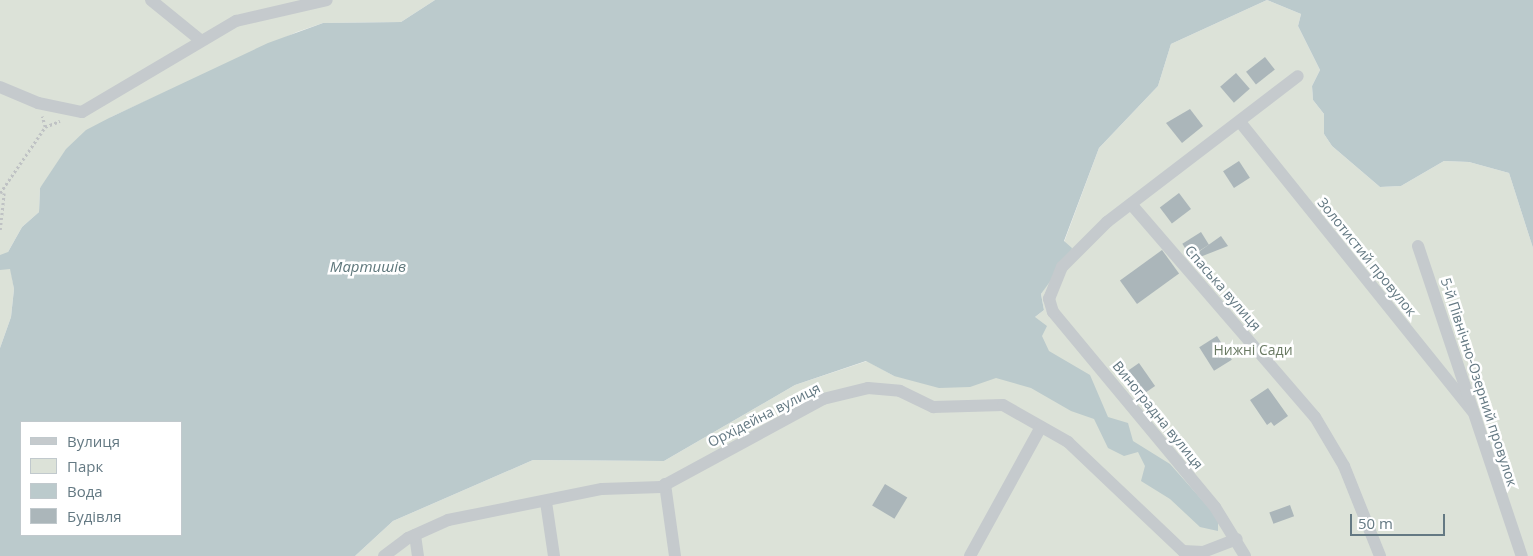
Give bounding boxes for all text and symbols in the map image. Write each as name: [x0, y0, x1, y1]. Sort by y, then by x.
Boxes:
street label: Золотистий провулок: [1314, 194, 1420, 320]
street label: Спаська вулиця: [1181, 242, 1265, 334]
water label: Мартишів: [330, 258, 406, 276]
street label: 5-й Північно-Озерний провулок: [1437, 276, 1521, 488]
park label: Нижні Сади: [1213, 342, 1293, 358]
street label: Виноградна вулиця: [1109, 357, 1207, 473]
street label: Орхідейна вулиця: [705, 379, 823, 451]
legend: [20, 421, 182, 536]
text: Вулиця: [67, 431, 120, 451]
text: Парк: [67, 456, 103, 476]
text: Вода: [67, 481, 103, 501]
scale bar: [1353, 504, 1448, 536]
text: Будівля: [67, 506, 122, 526]
text: 50 m: [1358, 513, 1393, 533]

